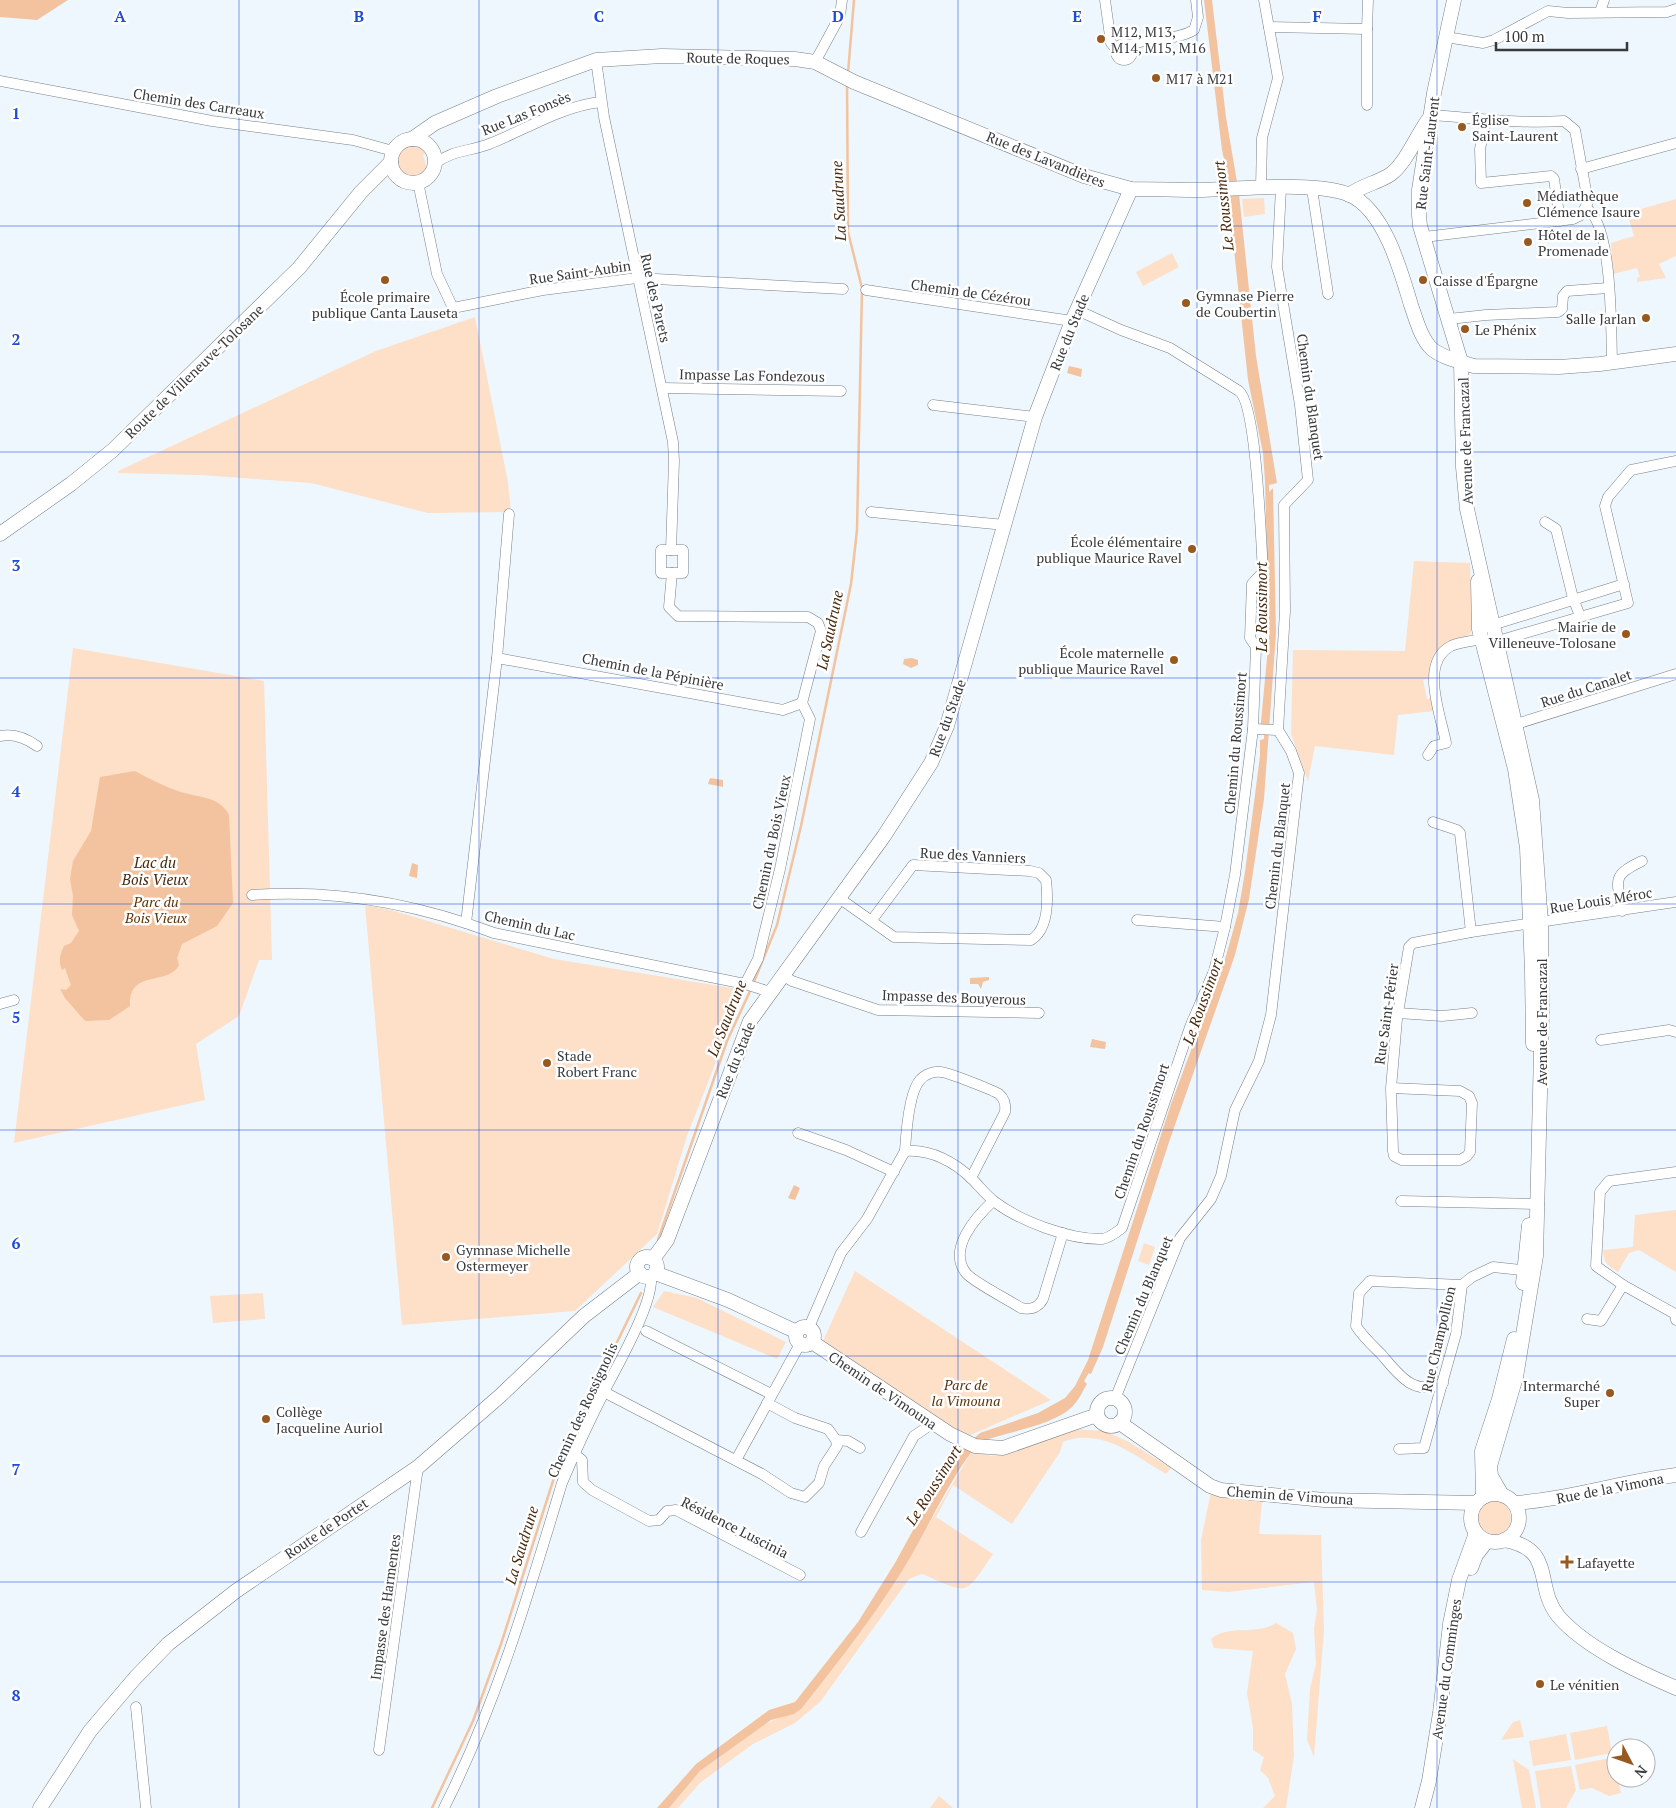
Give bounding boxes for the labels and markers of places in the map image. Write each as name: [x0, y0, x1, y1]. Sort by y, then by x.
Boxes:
place label: M12, M13, M14, M15, M16: [1111, 22, 1206, 57]
marker: M12, M13, M14, M15, M16: [1095, 33, 1107, 45]
place label: M17 à M21: [1166, 69, 1234, 88]
marker: M17 à M21: [1150, 72, 1162, 84]
place label: Église Saint-Laurent: [1472, 110, 1559, 145]
marker: Église Saint-Laurent: [1456, 121, 1468, 133]
place label: Médiathèque Clémence Isaure: [1537, 186, 1640, 221]
marker: Médiathèque Clémence Isaure: [1521, 197, 1533, 209]
place label: Hôtel de la Promenade: [1538, 225, 1609, 260]
marker: Hôtel de la Promenade: [1522, 236, 1534, 248]
place label: Caisse d'Épargne: [1433, 271, 1538, 290]
marker: École primaire publique Canta Lauseta: [379, 274, 391, 286]
marker: Caisse d'Épargne: [1417, 274, 1429, 286]
place label: Gymnase Pierre de Coubertin: [1196, 286, 1294, 321]
place label: École primaire publique Canta Lauseta: [312, 287, 458, 322]
marker: Gymnase Pierre de Coubertin: [1180, 297, 1192, 309]
place label: Salle Jarlan: [1566, 309, 1637, 328]
marker: Salle Jarlan: [1640, 312, 1652, 324]
place label: Le Phénix: [1475, 320, 1537, 339]
marker: Le Phénix: [1459, 323, 1471, 335]
place label: École élémentaire publique Maurice Ravel: [1036, 532, 1182, 567]
marker: École élémentaire publique Maurice Ravel: [1186, 543, 1198, 555]
place label: Mairie de Villeneuve-Tolosane: [1488, 617, 1616, 652]
marker: Mairie de Villeneuve-Tolosane: [1620, 628, 1632, 640]
place label: École maternelle publique Maurice Ravel: [1018, 643, 1164, 678]
marker: École maternelle publique Maurice Ravel: [1168, 654, 1180, 666]
place label: Stade Robert Franc: [557, 1046, 637, 1081]
marker: Stade Robert Franc: [541, 1057, 553, 1069]
place label: Gymnase Michelle Ostermeyer: [456, 1240, 570, 1275]
marker: Gymnase Michelle Ostermeyer: [440, 1251, 452, 1263]
place label: Intermarché Super: [1523, 1376, 1601, 1411]
marker: Intermarché Super: [1604, 1387, 1616, 1399]
place label: Collège Jacqueline Auriol: [276, 1402, 383, 1437]
marker: Collège Jacqueline Auriol: [260, 1413, 272, 1425]
place label: Lafayette: [1577, 1553, 1635, 1572]
marker: Lafayette: [1561, 1556, 1573, 1568]
place label: Le vénitien: [1550, 1675, 1620, 1694]
marker: Le vénitien: [1534, 1678, 1546, 1690]

